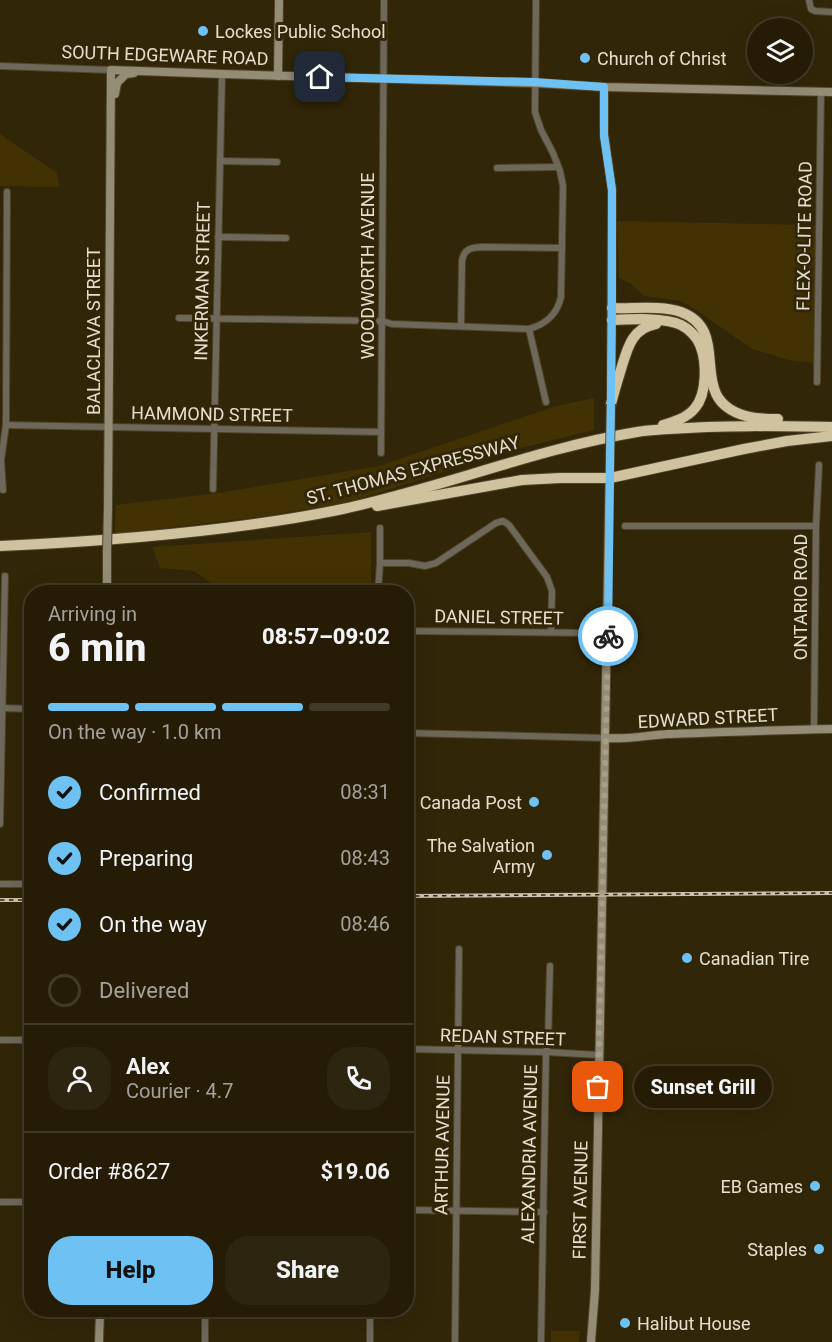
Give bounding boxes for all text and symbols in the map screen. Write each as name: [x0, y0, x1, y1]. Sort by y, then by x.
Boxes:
map controls: [747, 18, 813, 84]
button: layers: [747, 18, 813, 84]
place label: Lockes Public School: [215, 21, 386, 42]
marker: Lockes Public School: [196, 24, 210, 38]
street label: SOUTH EDGEWARE ROAD: [61, 41, 269, 69]
place label: Church of Christ: [597, 48, 727, 69]
pin: [294, 51, 345, 102]
marker: Church of Christ: [578, 51, 592, 65]
icon: home: [303, 60, 336, 93]
street label: FLEX-O-LITE ROAD: [792, 161, 816, 311]
street label: WOODWORTH AVENUE: [357, 173, 378, 359]
street label: INKERMAN STREET: [190, 201, 214, 361]
street label: BALACLAVA STREET: [83, 247, 104, 415]
street label: HAMMOND STREET: [131, 402, 293, 426]
street label: ST. THOMAS EXPRESSWAY: [304, 431, 522, 509]
street label: ONTARIO ROAD: [790, 534, 811, 660]
text: Arriving in: [48, 602, 137, 626]
street label: DANIEL STREET: [434, 605, 564, 629]
courier: [578, 606, 638, 666]
icon: bike: [592, 620, 625, 653]
text: 08:57–09:02: [262, 624, 390, 649]
text: 6 min: [48, 625, 146, 671]
street label: EDWARD STREET: [637, 704, 779, 732]
text: On the way · 1.0 km: [48, 720, 222, 744]
icon: check: [48, 776, 81, 809]
text: Confirmed: [99, 780, 201, 805]
text: 08:31: [340, 780, 390, 804]
place label: Canada Post: [420, 792, 522, 813]
marker: Canada Post: [527, 795, 541, 809]
place label: The Salvation Army: [427, 835, 535, 877]
icon: check: [48, 842, 81, 875]
text: Preparing: [99, 846, 193, 871]
text: 08:43: [340, 846, 390, 870]
marker: The Salvation Army: [540, 848, 554, 862]
icon: check: [48, 908, 81, 941]
text: On the way: [99, 912, 207, 937]
text: 08:46: [340, 912, 390, 936]
place label: Canadian Tire: [699, 948, 809, 969]
marker: Canadian Tire: [680, 951, 694, 965]
text: Delivered: [99, 978, 189, 1003]
street label: REDAN STREET: [440, 1024, 567, 1050]
button: person: [48, 1047, 111, 1110]
button: phone: [327, 1047, 390, 1110]
text: Alex: [126, 1054, 170, 1079]
pin: [572, 1061, 623, 1112]
street label: ALEXANDRIA AVENUE: [517, 1064, 541, 1244]
callout: Sunset Grill: [634, 1066, 772, 1108]
icon: bag: [581, 1070, 614, 1103]
street label: ARTHUR AVENUE: [430, 1075, 454, 1215]
text: Sunset Grill: [650, 1075, 756, 1099]
text: Courier · 4.7: [126, 1079, 233, 1103]
street label: FIRST AVENUE: [568, 1140, 592, 1260]
text: Order #8627: [48, 1159, 170, 1184]
text: $19.06: [321, 1159, 390, 1184]
place label: EB Games: [720, 1176, 803, 1197]
marker: EB Games: [808, 1179, 822, 1193]
button: Help: [48, 1236, 213, 1305]
button: Share: [225, 1236, 390, 1305]
place label: Staples: [747, 1239, 807, 1260]
marker: Staples: [812, 1242, 826, 1256]
place label: Halibut House: [637, 1313, 751, 1334]
marker: Halibut House: [618, 1316, 632, 1330]

